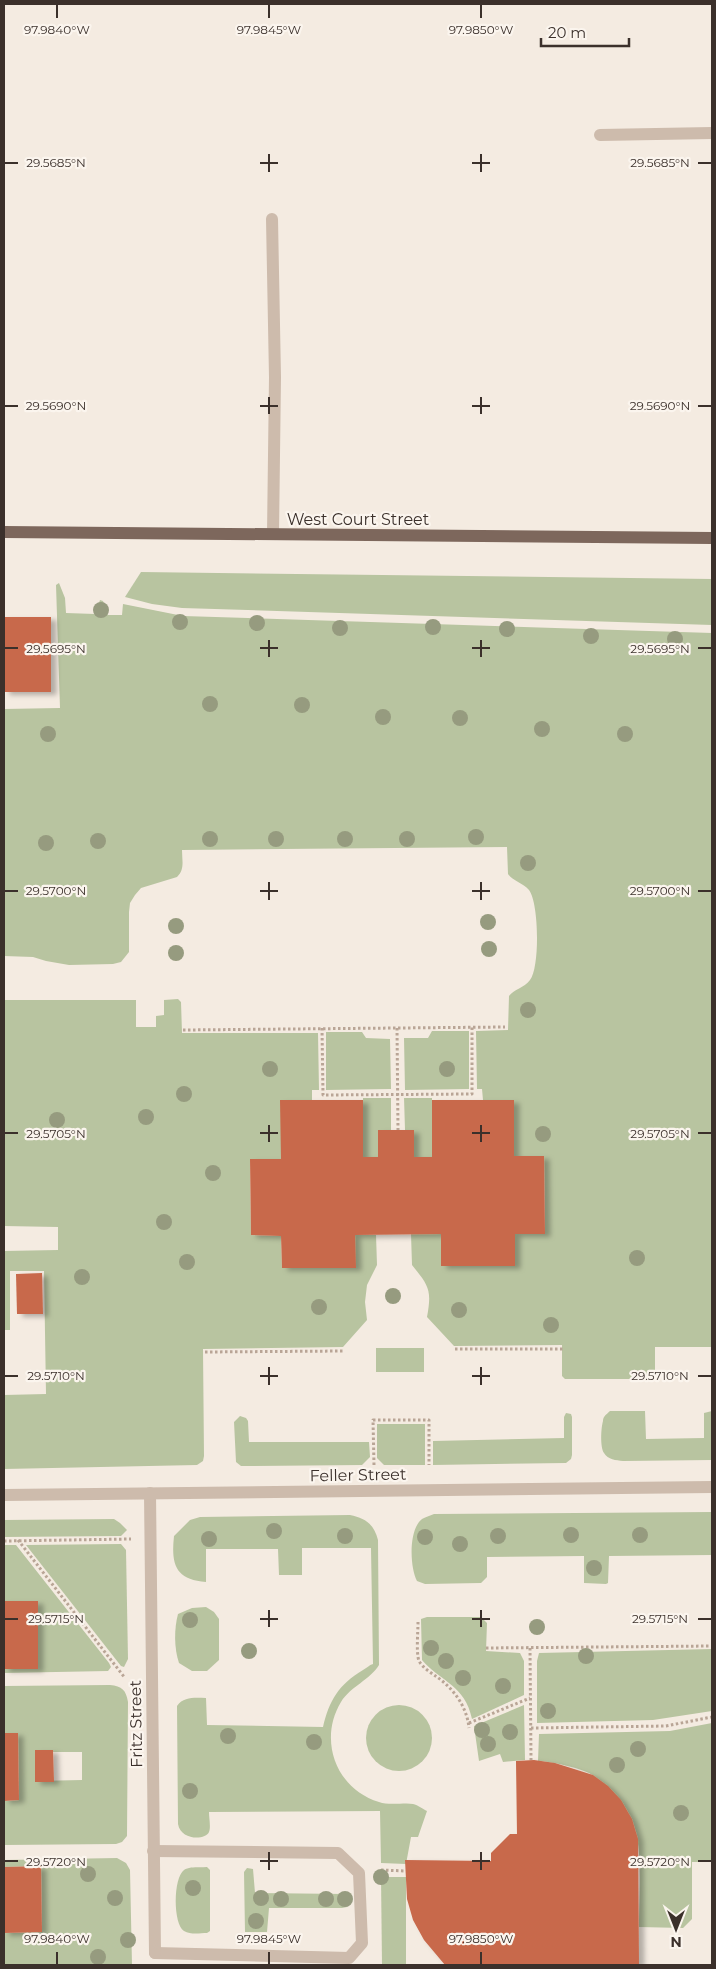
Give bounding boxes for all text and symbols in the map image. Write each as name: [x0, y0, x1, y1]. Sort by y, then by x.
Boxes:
scale bar: [541, 15, 628, 47]
text: 97.9840°W: [24, 22, 90, 37]
text: 97.9845°W: [237, 22, 301, 37]
text: 97.9850°W: [449, 22, 513, 37]
text: 20 m: [548, 23, 586, 42]
text: 29.5685°N: [26, 155, 86, 170]
text: 29.5685°N: [630, 155, 690, 170]
text: 29.5690°N: [26, 398, 86, 413]
text: 29.5690°N: [630, 398, 690, 413]
street label: West Court Street: [287, 510, 430, 529]
text: 29.5695°N: [26, 641, 86, 656]
text: 29.5695°N: [630, 641, 690, 656]
text: 29.5700°N: [26, 883, 86, 898]
text: 29.5700°N: [630, 883, 690, 898]
text: 29.5705°N: [26, 1126, 86, 1141]
text: 29.5705°N: [630, 1126, 690, 1141]
text: 29.5710°N: [27, 1368, 85, 1383]
text: 29.5710°N: [631, 1368, 689, 1383]
street label: Feller Street: [309, 1465, 407, 1485]
text: 29.5715°N: [28, 1611, 84, 1626]
text: 29.5715°N: [632, 1611, 688, 1626]
street label: Fritz Street: [126, 1680, 146, 1768]
text: 29.5720°N: [26, 1854, 86, 1869]
text: 29.5720°N: [630, 1854, 690, 1869]
north arrow: [651, 1904, 701, 1954]
text: 97.9840°W: [24, 1931, 90, 1946]
text: 97.9845°W: [237, 1931, 301, 1946]
text: 97.9850°W: [449, 1931, 513, 1946]
text: N: [670, 1933, 682, 1951]

